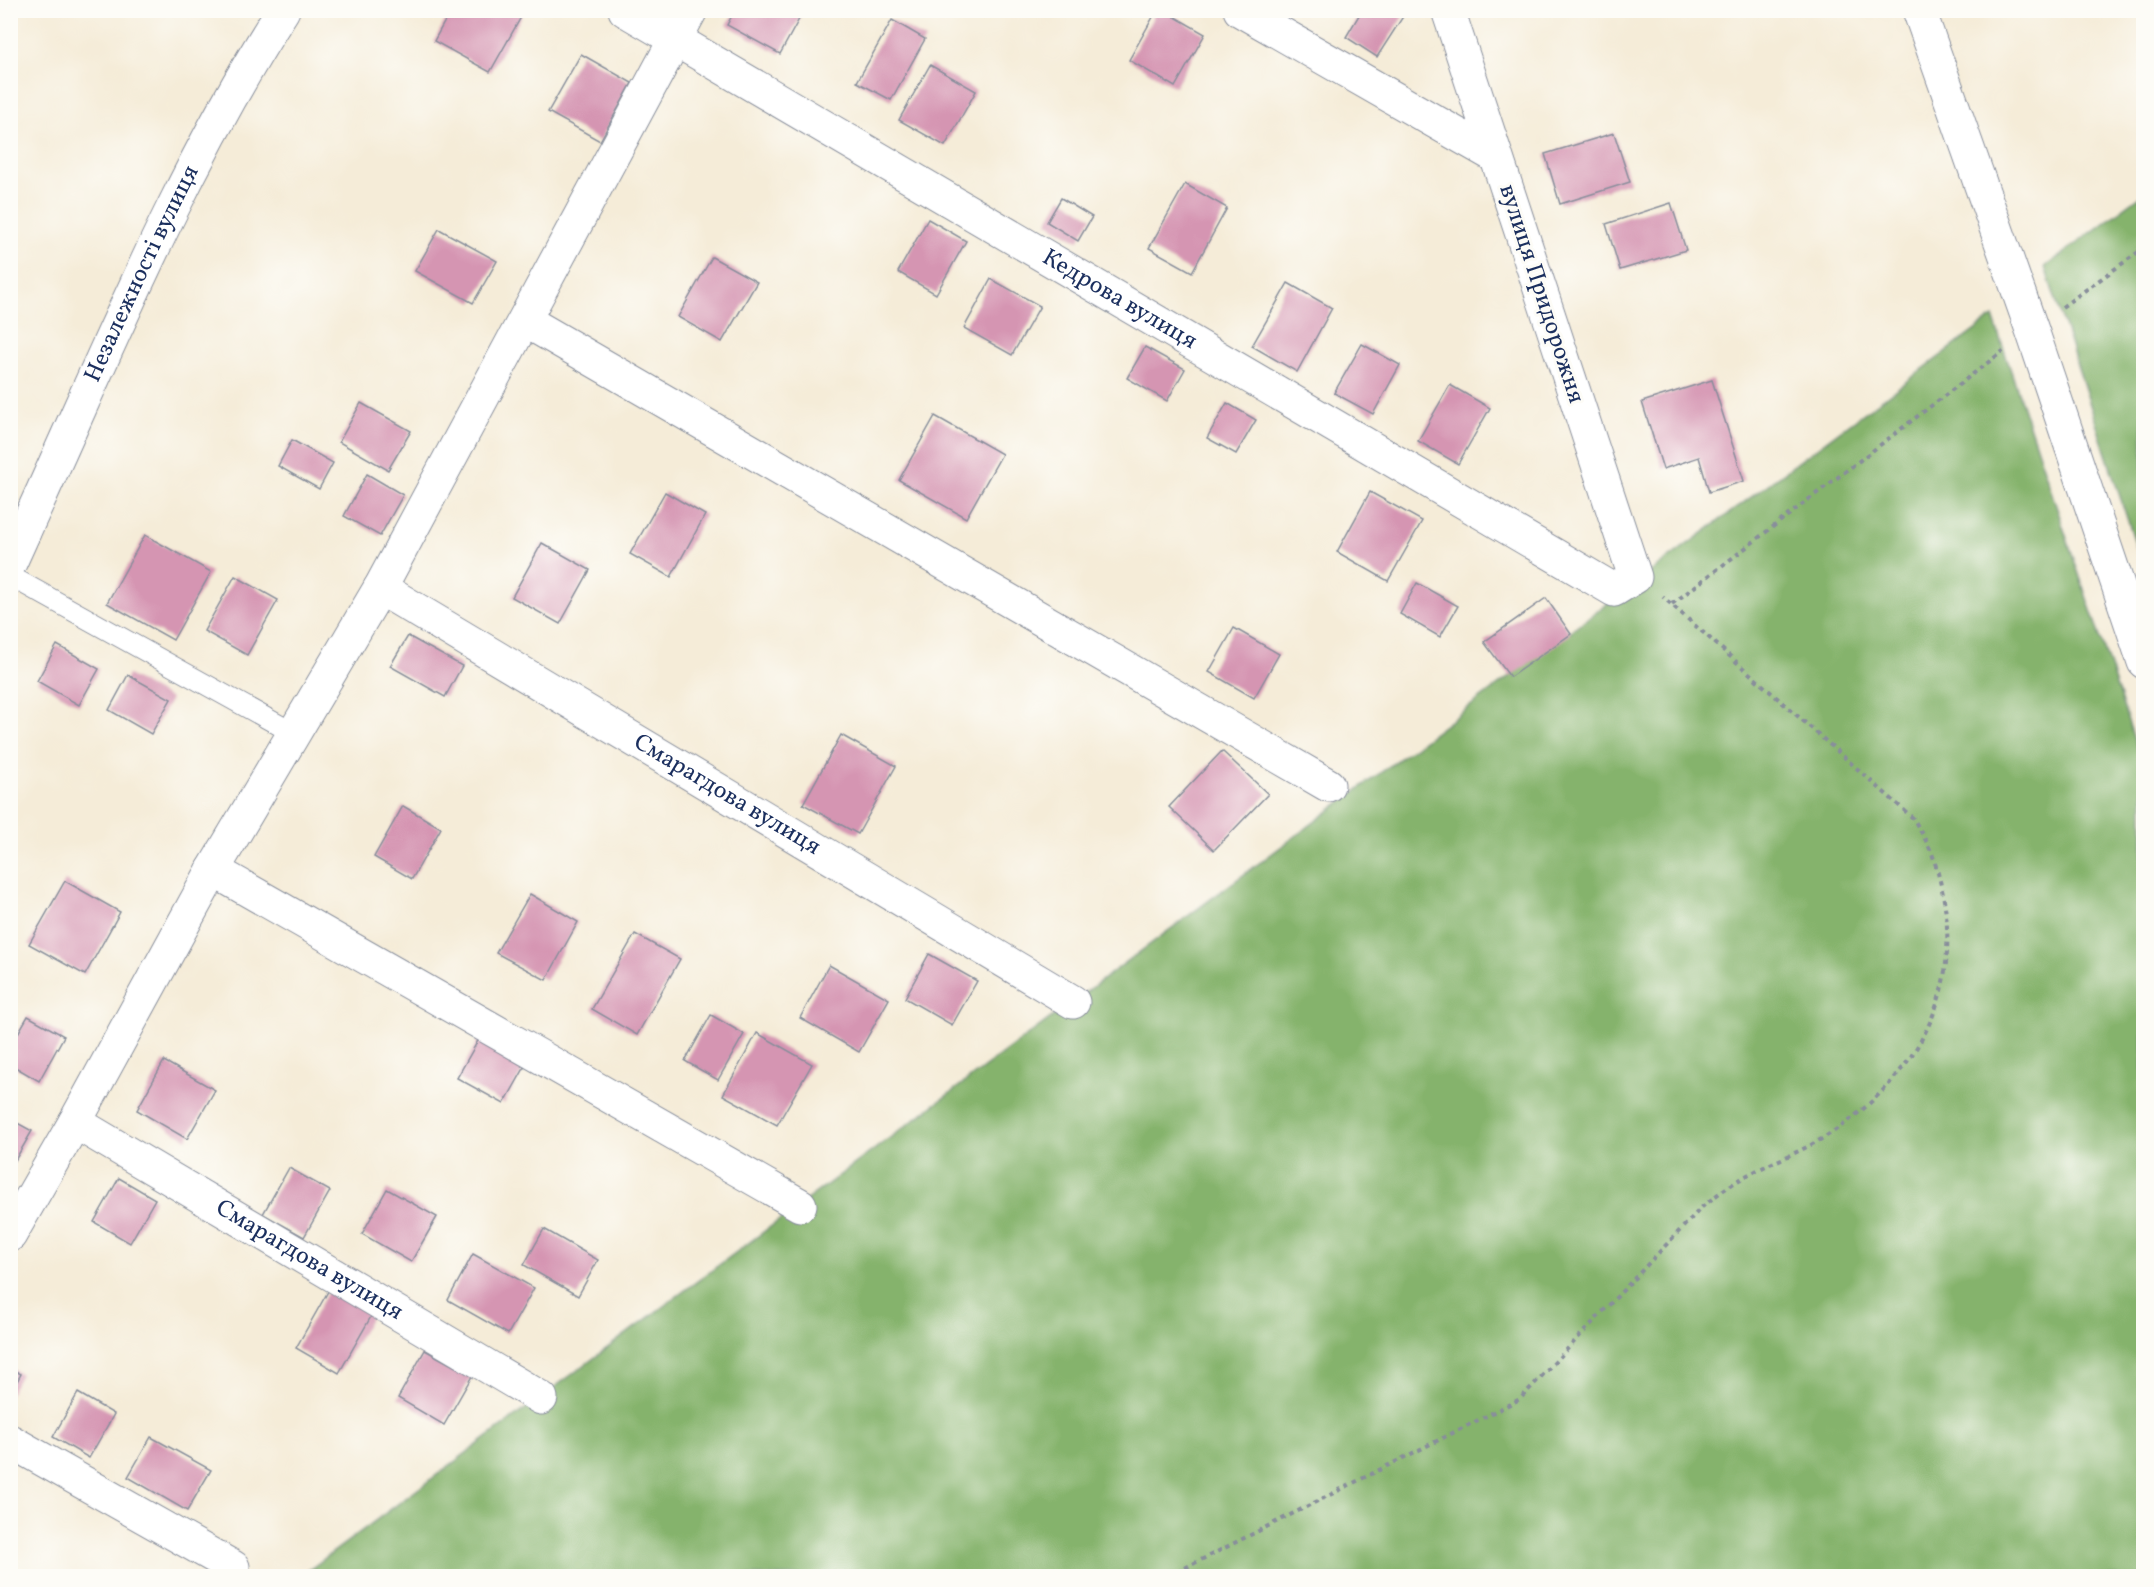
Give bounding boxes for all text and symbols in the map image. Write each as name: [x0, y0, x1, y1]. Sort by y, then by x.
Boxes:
street label: Незалежності вулиця: [76, 160, 208, 388]
street label: вулиця Придорожня: [1490, 180, 1592, 408]
street label: Кедрова вулиця: [1035, 241, 1203, 359]
street label: Смарагдова вулиця: [627, 726, 827, 864]
street label: Смарагдова вулиця: [209, 1192, 409, 1329]

